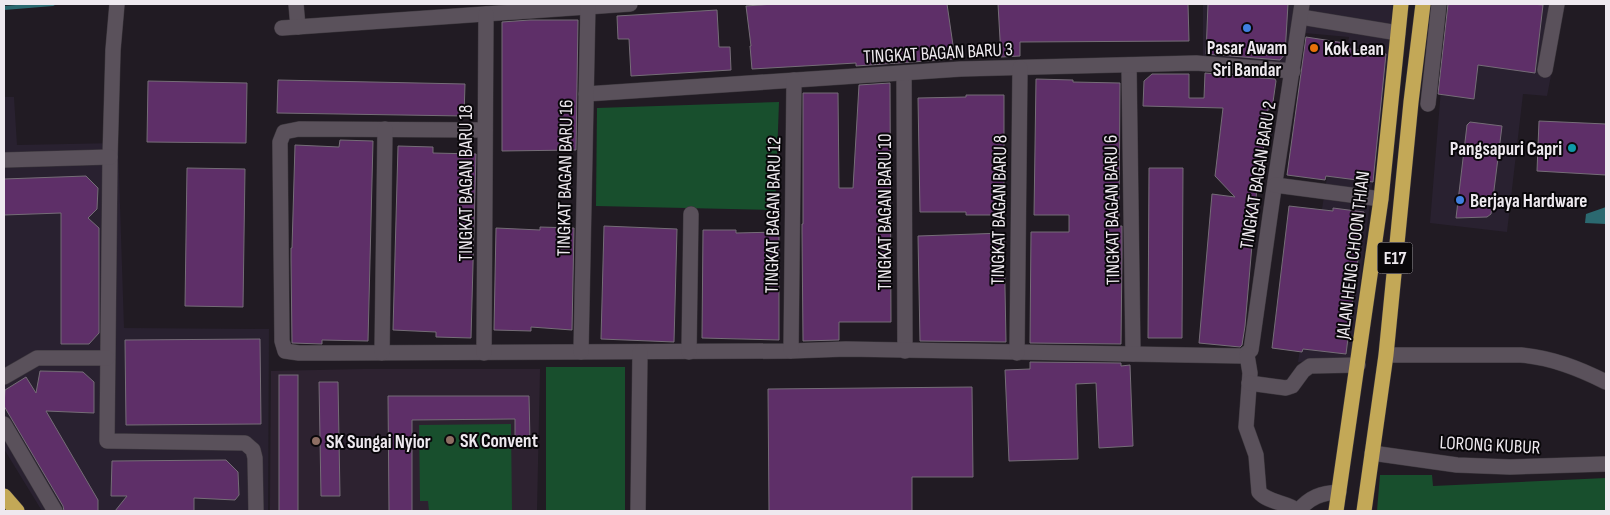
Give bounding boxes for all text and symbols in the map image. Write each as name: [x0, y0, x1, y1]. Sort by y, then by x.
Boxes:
marker: Pasar Awam Sri Bandar: [1241, 22, 1253, 34]
place label: Pasar Awam Sri Bandar: [1207, 37, 1287, 82]
street label: TINGKAT BAGAN BARU 3: [863, 38, 1014, 69]
place label: Kok Lean: [1324, 38, 1384, 61]
marker: Kok Lean: [1308, 42, 1320, 54]
street label: TINGKAT BAGAN BARU 16: [553, 99, 578, 257]
street label: TINGKAT BAGAN BARU 2: [1235, 99, 1282, 251]
street label: TINGKAT BAGAN BARU 18: [455, 105, 478, 261]
street label: TINGKAT BAGAN BARU 10: [874, 133, 897, 291]
street label: TINGKAT BAGAN BARU 8: [987, 135, 1012, 285]
street label: TINGKAT BAGAN BARU 6: [1100, 135, 1125, 285]
street label: TINGKAT BAGAN BARU 12: [761, 137, 786, 294]
place label: Pangsapuri Capri: [1450, 138, 1562, 161]
marker: Pangsapuri Capri: [1566, 142, 1578, 154]
street label: JALAN HENG CHOON THIAN: [1332, 170, 1375, 342]
place label: Berjaya Hardware: [1470, 190, 1587, 213]
marker: Berjaya Hardware: [1454, 194, 1466, 206]
road number: E17: [1378, 242, 1412, 274]
place label: SK Convent: [460, 430, 538, 453]
place label: SK Sungai Nyior: [326, 431, 431, 454]
street label: LORONG KUBUR: [1439, 431, 1541, 460]
marker: SK Convent: [444, 434, 456, 446]
marker: SK Sungai Nyior: [310, 435, 322, 447]

